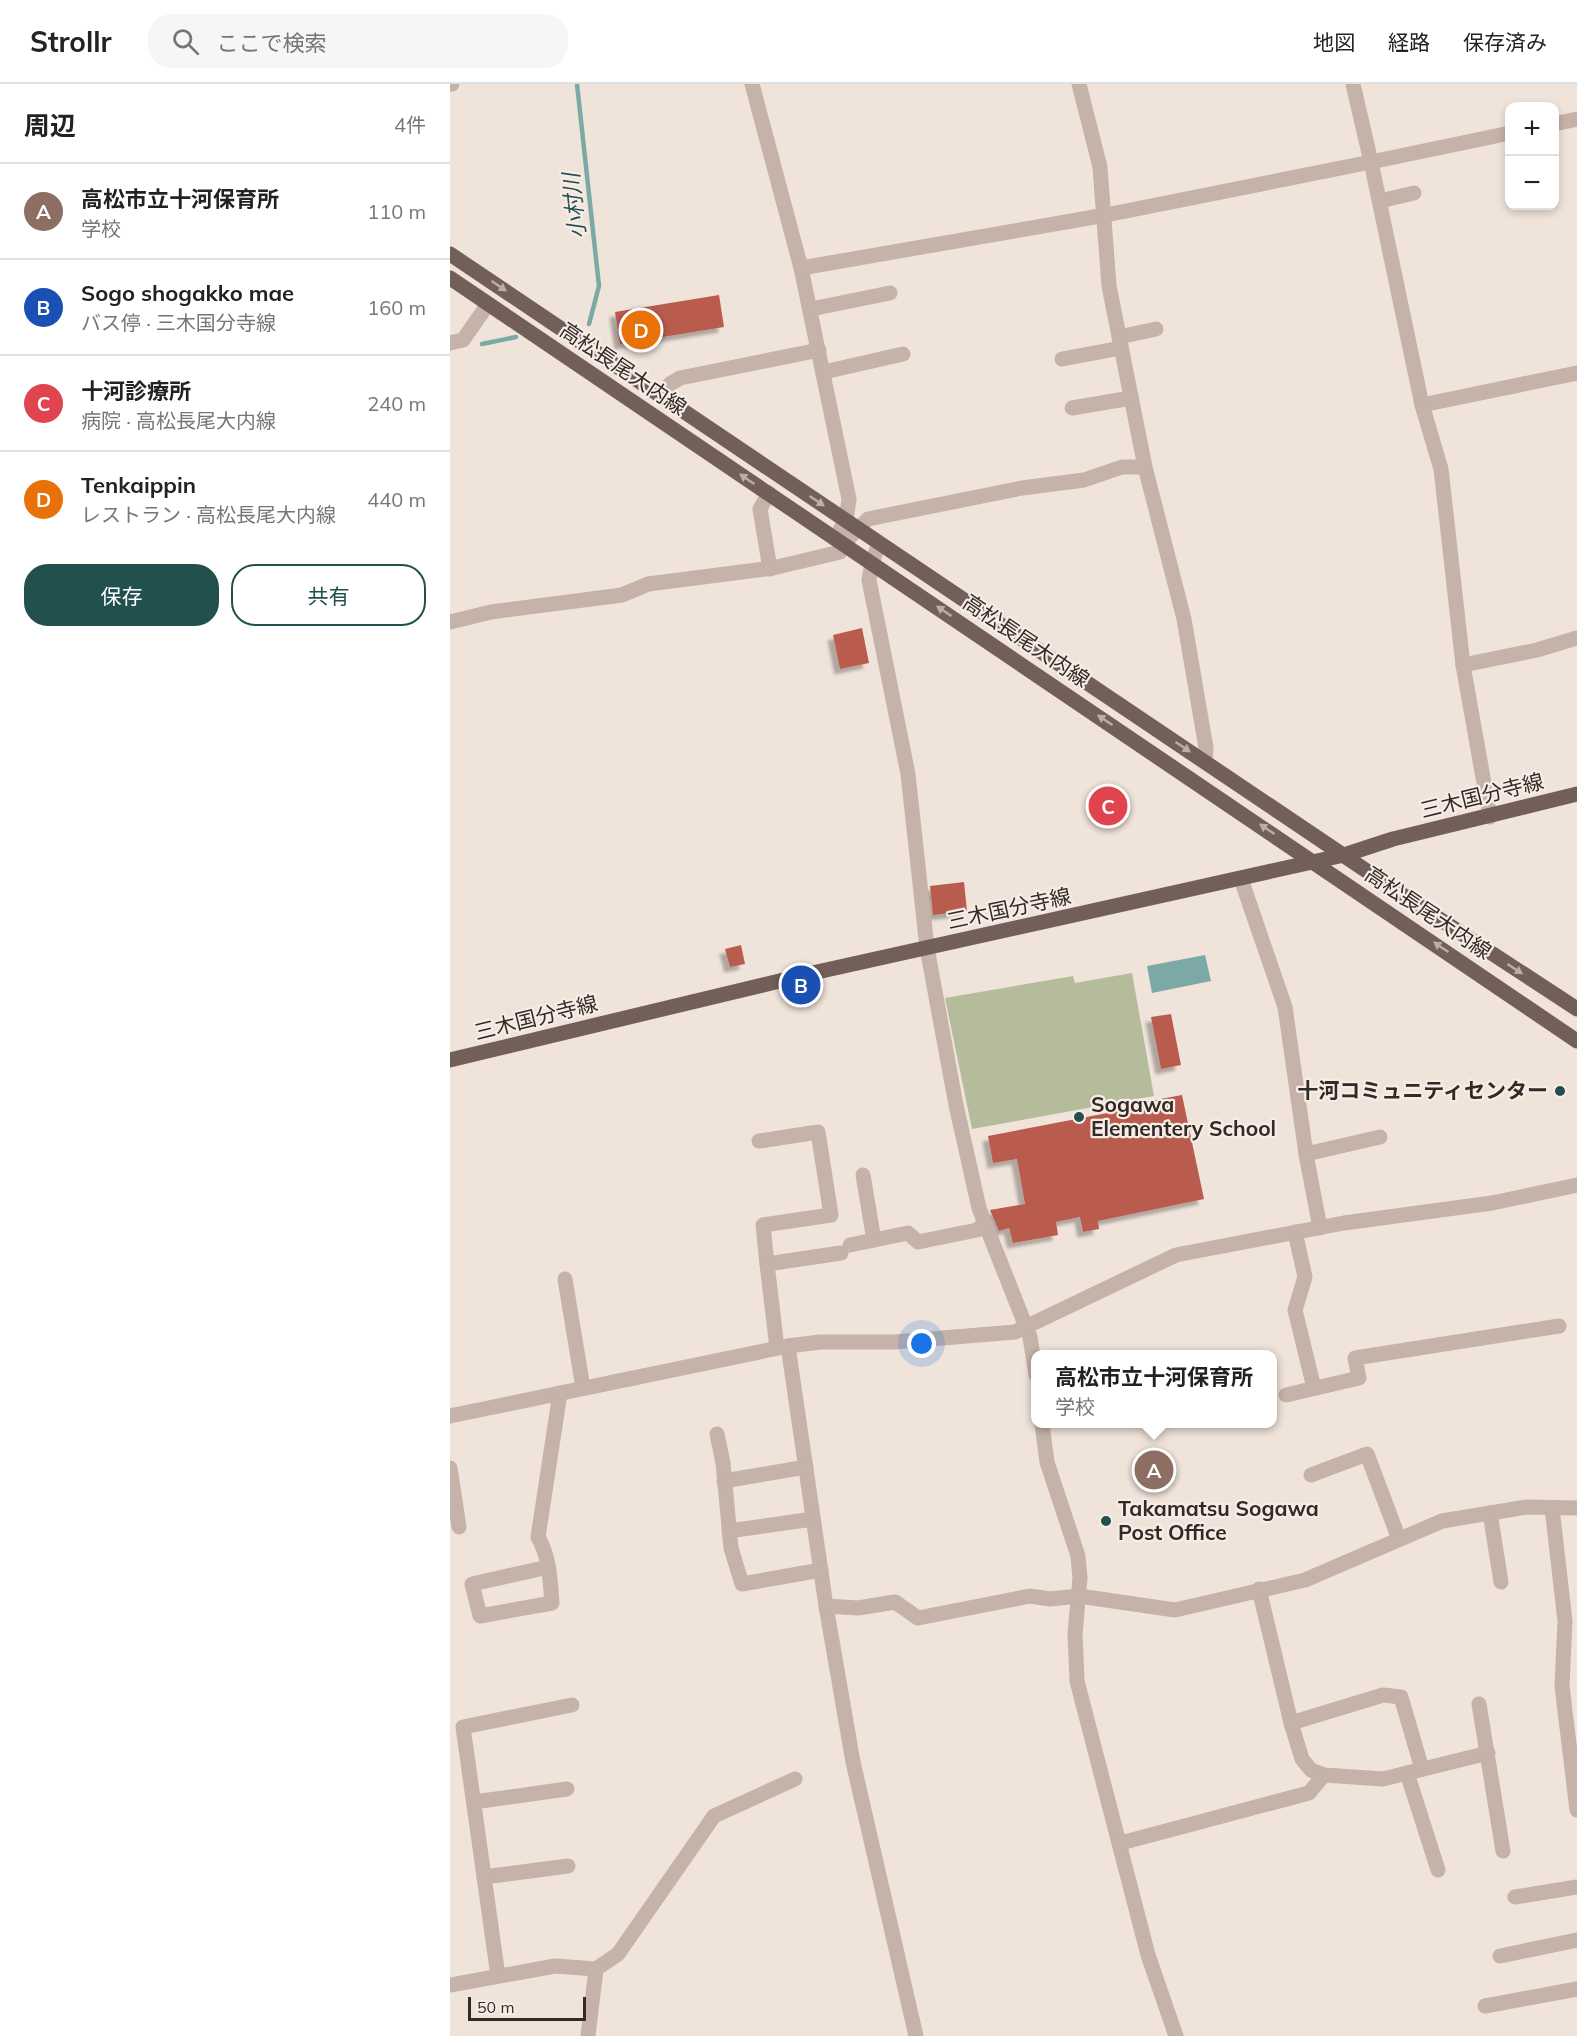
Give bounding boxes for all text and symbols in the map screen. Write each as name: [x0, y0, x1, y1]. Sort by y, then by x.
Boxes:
search box: [148, 14, 568, 68]
text: Strollr: [30, 24, 112, 59]
icon: search: [169, 25, 202, 58]
text: ここで検索: [217, 29, 327, 57]
text: 地図: [1313, 29, 1355, 55]
text: 経路: [1388, 29, 1430, 55]
text: 保存済み: [1463, 29, 1547, 55]
map controls: [1505, 102, 1559, 210]
button: +: [1505, 102, 1559, 156]
text: 周辺: [24, 109, 76, 142]
text: 4件: [394, 112, 426, 137]
button: −: [1505, 156, 1559, 210]
water label: 小村川: [556, 170, 591, 240]
text: 高松市立十河保育所: [81, 185, 279, 213]
text: A: [36, 199, 51, 224]
text: 110 m: [367, 199, 426, 224]
text: 学校: [81, 216, 121, 241]
text: Sogo shogakko mae: [81, 279, 294, 307]
one-way arrow: [490, 280, 506, 292]
text: B: [37, 295, 50, 320]
text: 160 m: [367, 295, 426, 320]
pin: D: [622, 308, 660, 352]
text: バス停 · 三木国分寺線: [81, 310, 276, 335]
street label: 高松長尾大内線: [555, 316, 692, 420]
text: 十河診療所: [81, 377, 191, 405]
text: C: [37, 391, 50, 416]
text: 240 m: [367, 391, 426, 416]
text: 病院 · 高松長尾大内線: [81, 408, 276, 433]
text: Tenkaippin: [81, 471, 196, 499]
one-way arrow: [739, 473, 755, 484]
text: D: [36, 487, 51, 512]
text: 440 m: [367, 487, 426, 512]
one-way arrow: [809, 495, 825, 506]
text: レストラン · 高松長尾大内線: [81, 502, 336, 527]
button: 保存: [24, 564, 219, 626]
button: 共有: [231, 564, 426, 626]
street label: 高松長尾大内線: [958, 588, 1095, 692]
one-way arrow: [936, 605, 952, 617]
one-way arrow: [1097, 715, 1113, 726]
one-way arrow: [1175, 741, 1191, 753]
street label: 三木国分寺線: [1417, 767, 1546, 823]
pin: C: [1088, 784, 1128, 828]
one-way arrow: [1259, 823, 1275, 835]
street label: 高松長尾大内線: [1360, 860, 1497, 964]
street label: 三木国分寺線: [944, 882, 1073, 934]
one-way arrow: [1433, 942, 1449, 953]
pin: B: [782, 962, 820, 1008]
one-way arrow: [1507, 963, 1523, 975]
street label: 三木国分寺線: [471, 989, 600, 1045]
place label: 十河コミュニティセンター: [1297, 1077, 1548, 1103]
marker: 十河コミュニティセンター: [1553, 1084, 1567, 1098]
place label: Sogawa Elementery School: [1091, 1091, 1276, 1141]
marker: Sogawa Elementery School: [1072, 1110, 1086, 1124]
your location: [907, 1329, 936, 1358]
popup: [1031, 1350, 1277, 1428]
text: 高松市立十河保育所: [1055, 1363, 1253, 1391]
text: 学校: [1055, 1394, 1095, 1419]
pin: A: [1134, 1448, 1174, 1492]
place label: Takamatsu Sogawa Post Office: [1118, 1495, 1319, 1545]
marker: Takamatsu Sogawa Post Office: [1099, 1514, 1113, 1528]
scale bar: [468, 1994, 586, 2022]
text: 50 m: [477, 1997, 514, 2017]

